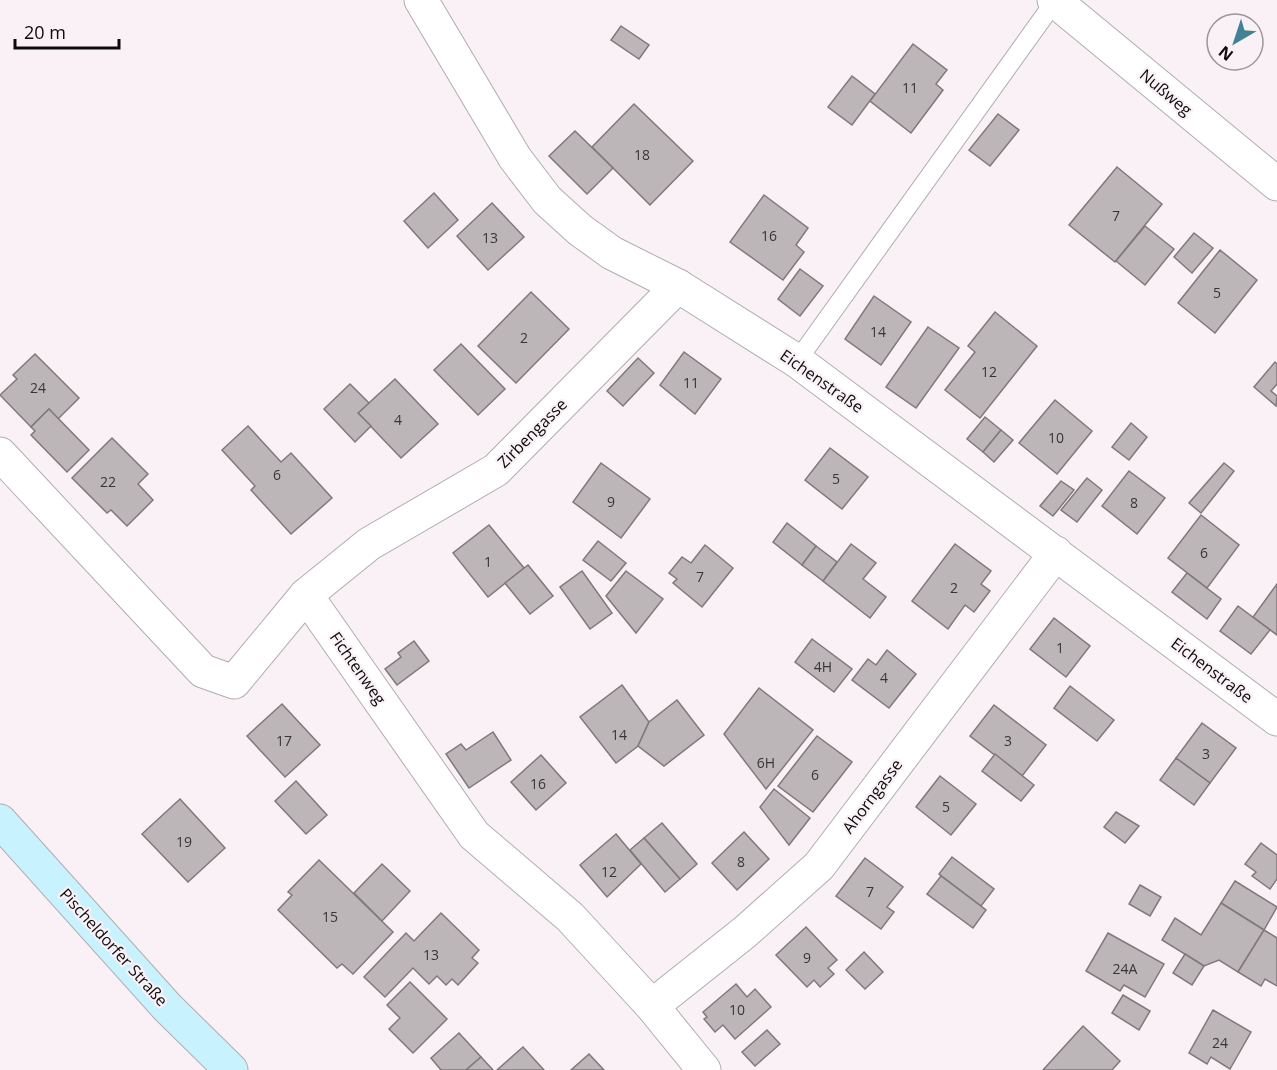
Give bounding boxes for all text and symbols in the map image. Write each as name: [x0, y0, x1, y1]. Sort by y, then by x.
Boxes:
scale bar: [15, 12, 118, 50]
north arrow: [1205, 12, 1265, 72]
text: 20 m: [24, 20, 66, 44]
text: N: [1214, 41, 1238, 66]
street label: Nußweg: [1135, 64, 1197, 121]
house number: 11: [902, 78, 918, 97]
house number: 18: [634, 145, 650, 164]
house number: 7: [1112, 206, 1120, 225]
house number: 16: [761, 226, 777, 245]
house number: 13: [482, 228, 498, 247]
house number: 5: [1213, 283, 1221, 302]
house number: 14: [870, 322, 886, 341]
house number: 2: [520, 328, 528, 347]
street label: Eichenstraße: [776, 344, 868, 418]
house number: 12: [981, 362, 997, 381]
house number: 11: [683, 373, 699, 392]
house number: 24: [30, 378, 46, 397]
street label: Zirbengasse: [492, 393, 572, 473]
house number: 4: [394, 410, 402, 429]
house number: 10: [1048, 428, 1064, 447]
house number: 6: [273, 465, 281, 484]
house number: 5: [832, 469, 840, 488]
house number: 22: [100, 472, 116, 491]
house number: 9: [607, 492, 615, 511]
house number: 8: [1130, 493, 1138, 512]
house number: 6: [1200, 543, 1208, 562]
house number: 1: [484, 552, 492, 571]
house number: 7: [696, 567, 704, 586]
house number: 2: [950, 578, 958, 597]
street label: Fichtenweg: [325, 627, 391, 709]
street label: Eichenstraße: [1167, 632, 1257, 708]
house number: 1: [1056, 638, 1064, 657]
house number: 4H: [814, 657, 832, 676]
house number: 4: [880, 668, 888, 687]
house number: 14: [611, 725, 627, 744]
house number: 17: [276, 731, 292, 750]
house number: 3: [1004, 731, 1012, 750]
house number: 3: [1202, 744, 1210, 763]
house number: 6H: [757, 753, 775, 772]
street label: Ahorngasse: [837, 754, 907, 838]
house number: 6: [811, 765, 819, 784]
house number: 16: [530, 774, 546, 793]
house number: 5: [942, 797, 950, 816]
house number: 19: [176, 832, 192, 851]
house number: 8: [737, 852, 745, 871]
house number: 12: [601, 862, 617, 881]
house number: 7: [866, 882, 874, 901]
street label: Pischeldorfer Straße: [55, 883, 173, 1011]
house number: 15: [322, 907, 338, 926]
house number: 13: [423, 945, 439, 964]
house number: 9: [803, 948, 811, 967]
house number: 24A: [1113, 959, 1138, 978]
house number: 10: [729, 1000, 745, 1019]
house number: 24: [1212, 1033, 1228, 1052]

